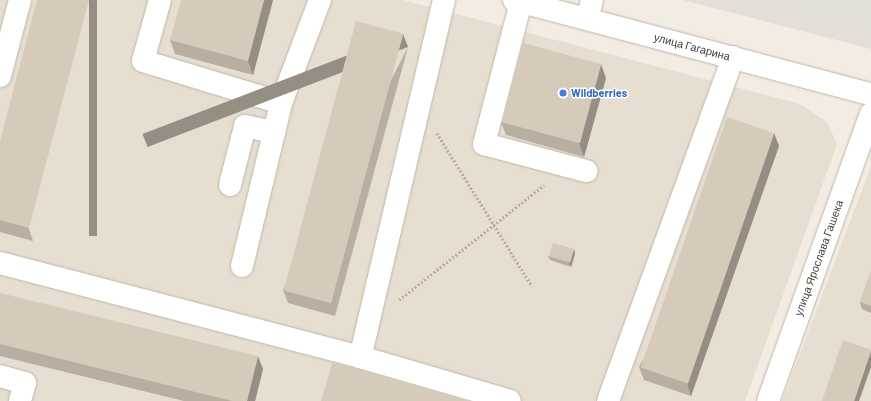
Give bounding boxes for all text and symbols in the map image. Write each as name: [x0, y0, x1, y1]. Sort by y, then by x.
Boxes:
street label: улица Гагарина: [653, 31, 731, 63]
place label: Wildberries: [571, 86, 627, 100]
marker: Wildberries: [558, 88, 568, 98]
street label: улица Ярослава Гашека: [792, 198, 846, 318]

